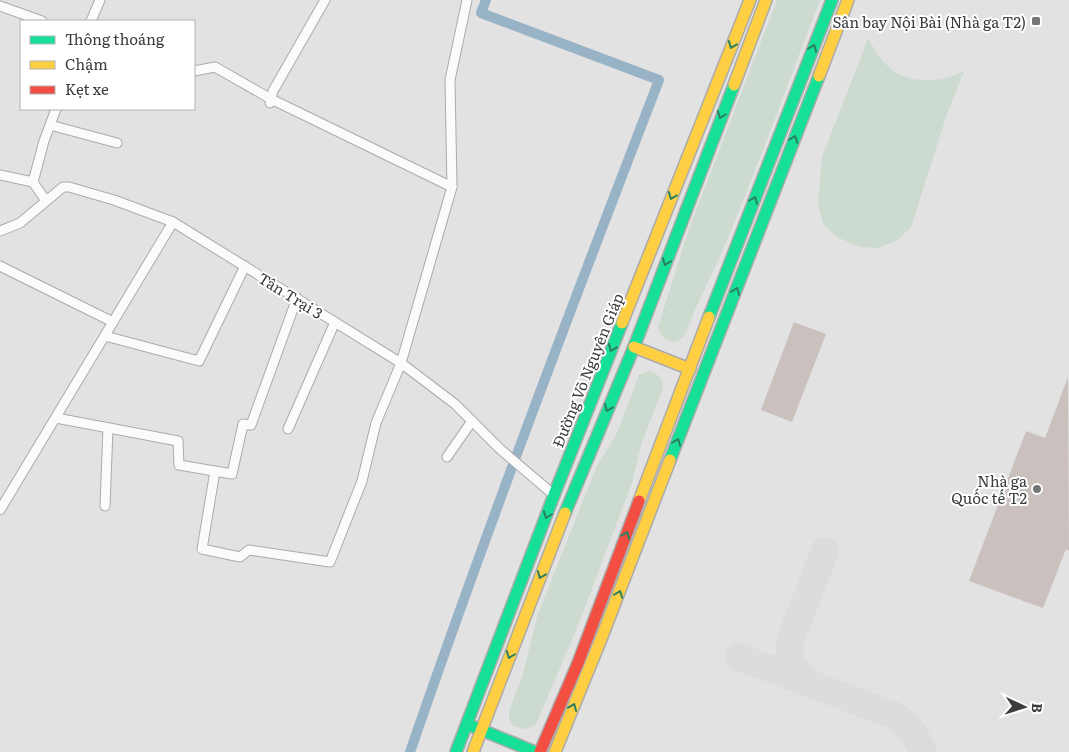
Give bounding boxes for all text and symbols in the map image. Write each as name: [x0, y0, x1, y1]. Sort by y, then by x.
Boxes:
place label: Sân bay Nội Bài (Nhà ga T2): [832, 10, 1026, 33]
marker: Sân bay Nội Bài (Nhà ga T2): [1030, 15, 1042, 27]
legend: [20, 20, 195, 110]
text: Thông thoáng: [65, 27, 165, 50]
one-way arrow: [727, 40, 738, 49]
one-way arrow: [807, 44, 817, 53]
text: Chậm: [65, 52, 108, 75]
text: Kẹt xe: [65, 77, 109, 100]
one-way arrow: [717, 111, 727, 119]
one-way arrow: [788, 135, 799, 144]
one-way arrow: [668, 192, 678, 200]
one-way arrow: [748, 196, 758, 205]
one-way arrow: [662, 257, 672, 266]
street label: Tân Trại 3: [254, 266, 328, 324]
one-way arrow: [730, 287, 740, 296]
street label: Đường Võ Nguyên Giáp: [545, 289, 629, 451]
one-way arrow: [608, 343, 619, 352]
one-way arrow: [604, 403, 615, 412]
one-way arrow: [671, 439, 681, 447]
place label: Nhà ga Quốc tế T2: [951, 469, 1028, 509]
marker: Nhà ga Quốc tế T2: [1031, 483, 1043, 495]
one-way arrow: [542, 510, 553, 519]
one-way arrow: [620, 531, 630, 540]
one-way arrow: [537, 570, 548, 579]
one-way arrow: [613, 590, 623, 599]
one-way arrow: [506, 650, 516, 659]
north arrow: [999, 682, 1049, 732]
text: B: [1028, 702, 1048, 714]
one-way arrow: [567, 703, 578, 712]

